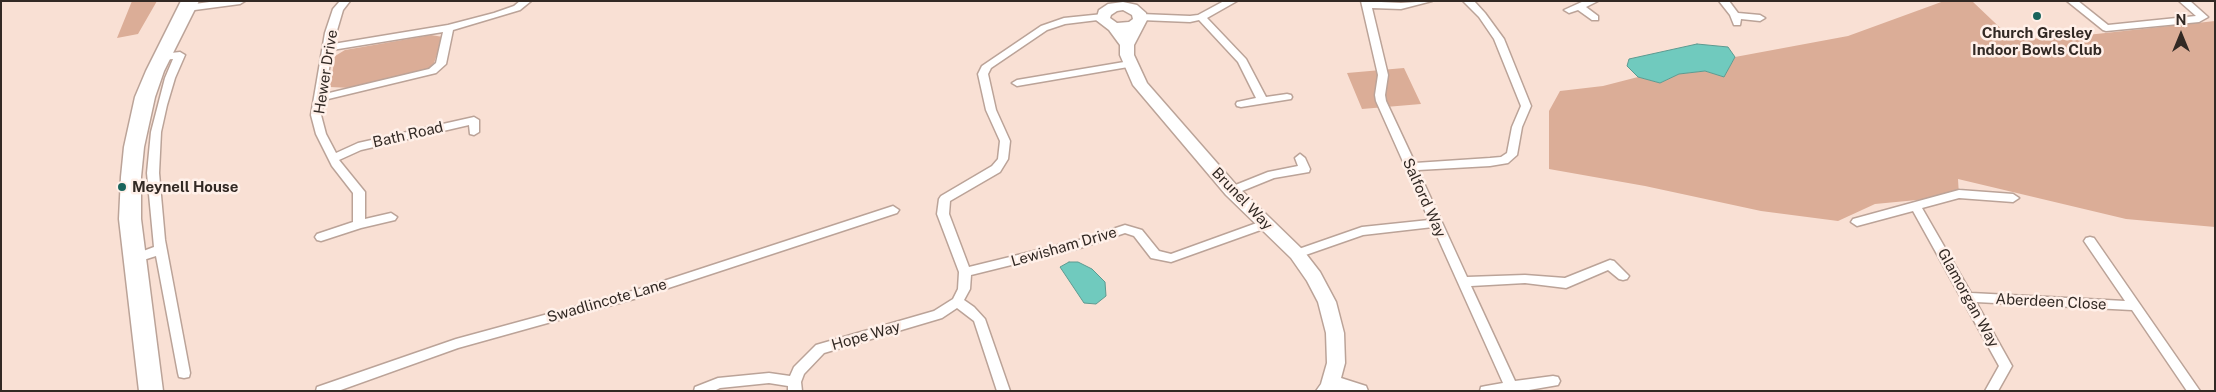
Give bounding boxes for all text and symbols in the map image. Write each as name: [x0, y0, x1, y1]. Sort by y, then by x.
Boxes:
marker: Church Gresley Indoor Bowls Club: [2031, 10, 2043, 22]
north arrow: [2156, 10, 2206, 60]
text: N: [2176, 12, 2186, 28]
place label: Church Gresley Indoor Bowls Club: [1972, 24, 2102, 59]
street label: Hewer Drive: [310, 29, 342, 115]
street label: Bath Road: [371, 118, 445, 152]
street label: Salford Way: [1399, 156, 1449, 240]
street label: Brunel Way: [1208, 164, 1276, 234]
place label: Meynell House: [132, 178, 238, 196]
marker: Meynell House: [116, 181, 128, 193]
street label: Lewisham Drive: [1009, 223, 1119, 271]
street label: Glamorgan Way: [1933, 245, 2003, 351]
street label: Swadlincote Lane: [545, 275, 669, 327]
street label: Aberdeen Close: [1995, 290, 2107, 314]
street label: Hope Way: [830, 318, 902, 354]

